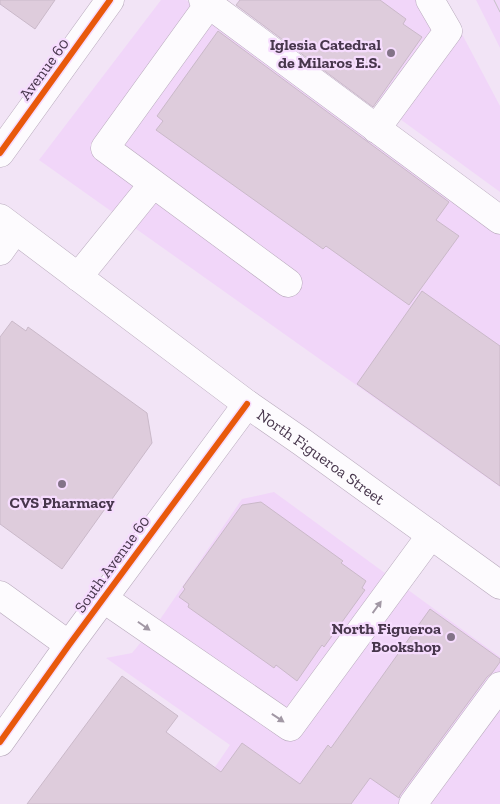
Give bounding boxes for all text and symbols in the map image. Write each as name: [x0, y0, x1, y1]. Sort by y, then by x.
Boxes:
street label: Avenue 60: [15, 34, 73, 104]
place label: Iglesia Catedral de Milaros E.S.: [270, 35, 381, 72]
marker: Iglesia Catedral de Milaros E.S.: [385, 47, 397, 59]
street label: North Figueroa Street: [254, 405, 389, 508]
marker: CVS Pharmacy: [56, 478, 68, 490]
place label: CVS Pharmacy: [10, 493, 115, 512]
street label: South Avenue 60: [70, 512, 154, 616]
one-way arrow: [372, 601, 382, 614]
place label: North Figueroa Bookshop: [332, 619, 441, 656]
one-way arrow: [137, 621, 151, 631]
marker: North Figueroa Bookshop: [445, 631, 457, 643]
one-way arrow: [271, 713, 285, 723]

